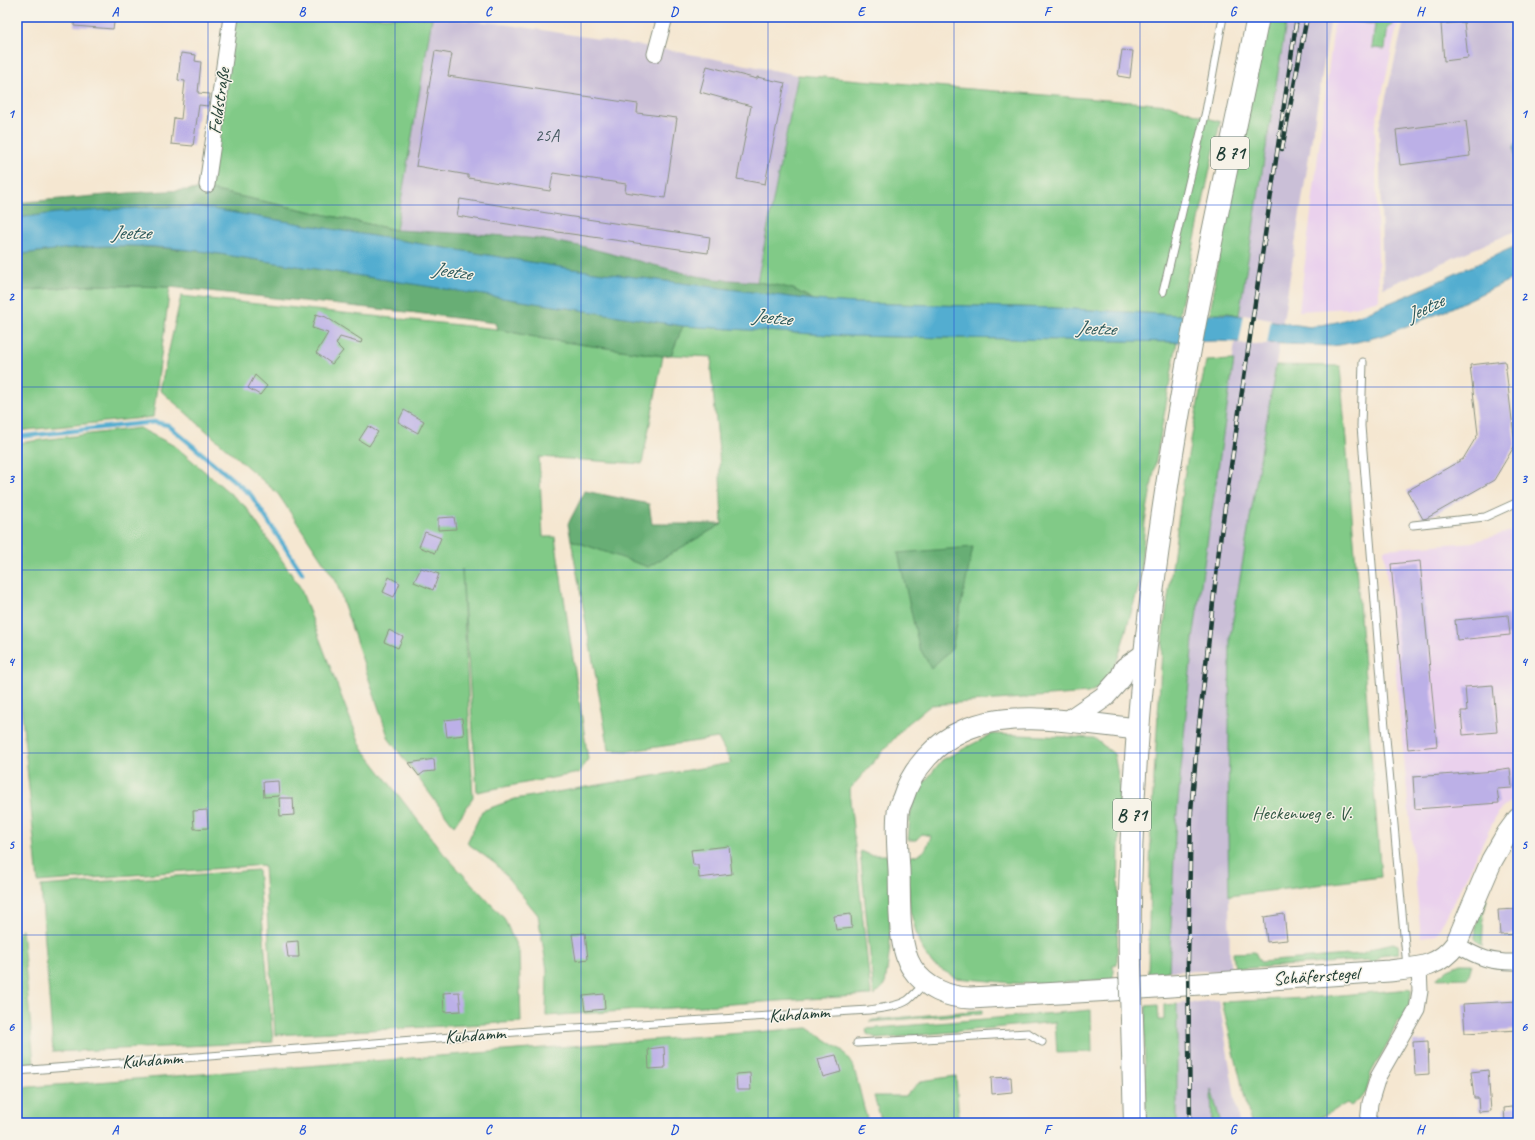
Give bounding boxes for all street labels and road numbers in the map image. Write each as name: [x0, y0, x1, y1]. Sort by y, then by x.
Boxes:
street label: Feldstraße: [202, 65, 236, 136]
road number: B 71: [1211, 137, 1249, 169]
road number: B 71: [1113, 799, 1151, 831]
street label: Schäferstegel: [1272, 961, 1364, 991]
street label: Kuhdamm: [768, 1000, 832, 1028]
street label: Kuhdamm: [444, 1021, 508, 1049]
street label: Kuhdamm: [121, 1046, 185, 1074]

